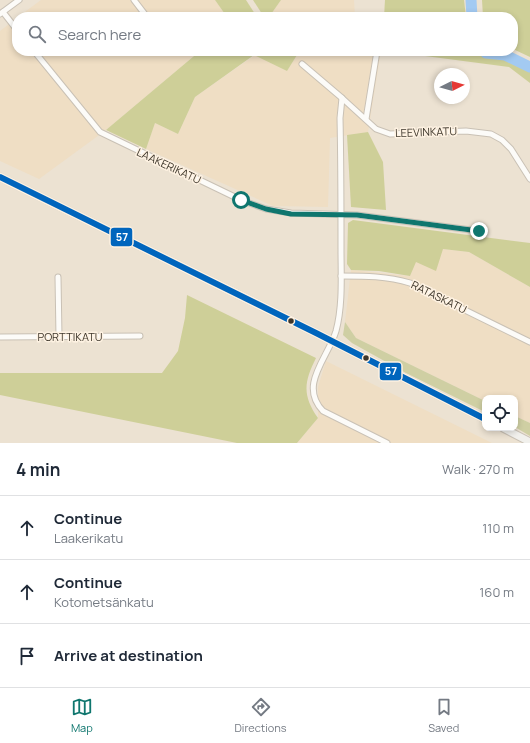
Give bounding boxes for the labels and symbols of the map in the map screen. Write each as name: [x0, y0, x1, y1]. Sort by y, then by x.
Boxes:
north arrow: [434, 68, 470, 104]
street label: LEEVINKATU: [395, 123, 457, 140]
street label: LAAKERIKATU: [135, 144, 204, 187]
route start: [232, 191, 250, 209]
route end: [470, 222, 488, 240]
line badge: 57: [110, 227, 133, 247]
text: 57: [116, 229, 128, 244]
street label: RATASKATU: [409, 277, 470, 316]
unlabelled marker: [286, 316, 296, 326]
street label: PORTTIKATU: [37, 329, 103, 344]
unlabelled marker: [361, 353, 371, 363]
line badge: 57: [379, 362, 402, 381]
text: 57: [385, 363, 397, 378]

